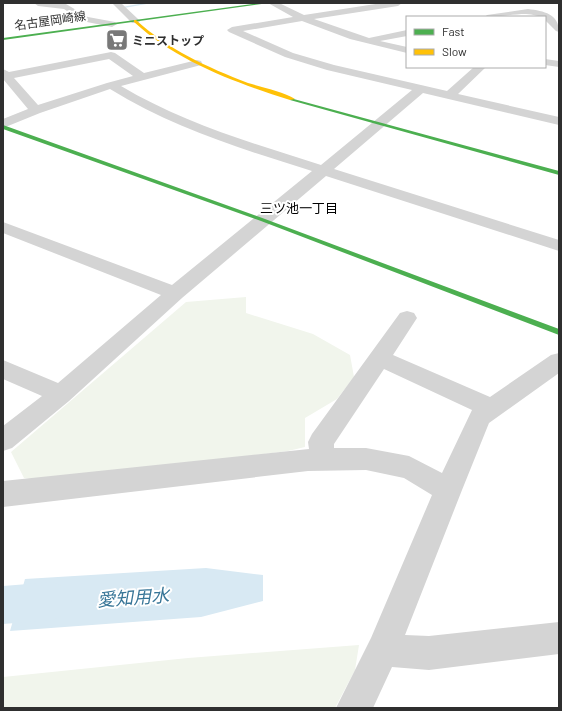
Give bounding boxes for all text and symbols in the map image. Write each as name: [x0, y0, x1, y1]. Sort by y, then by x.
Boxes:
street label: 名古屋岡崎線: [13, 8, 87, 32]
legend: [406, 16, 546, 68]
text: Fast: [442, 24, 465, 38]
supermarket icon: ミニストップ: [104, 27, 130, 53]
place label: ミニストップ: [132, 33, 204, 47]
text: Slow: [442, 44, 467, 58]
district label: 三ツ池一丁目: [260, 200, 338, 216]
water label: 愛知用水: [96, 583, 172, 610]

